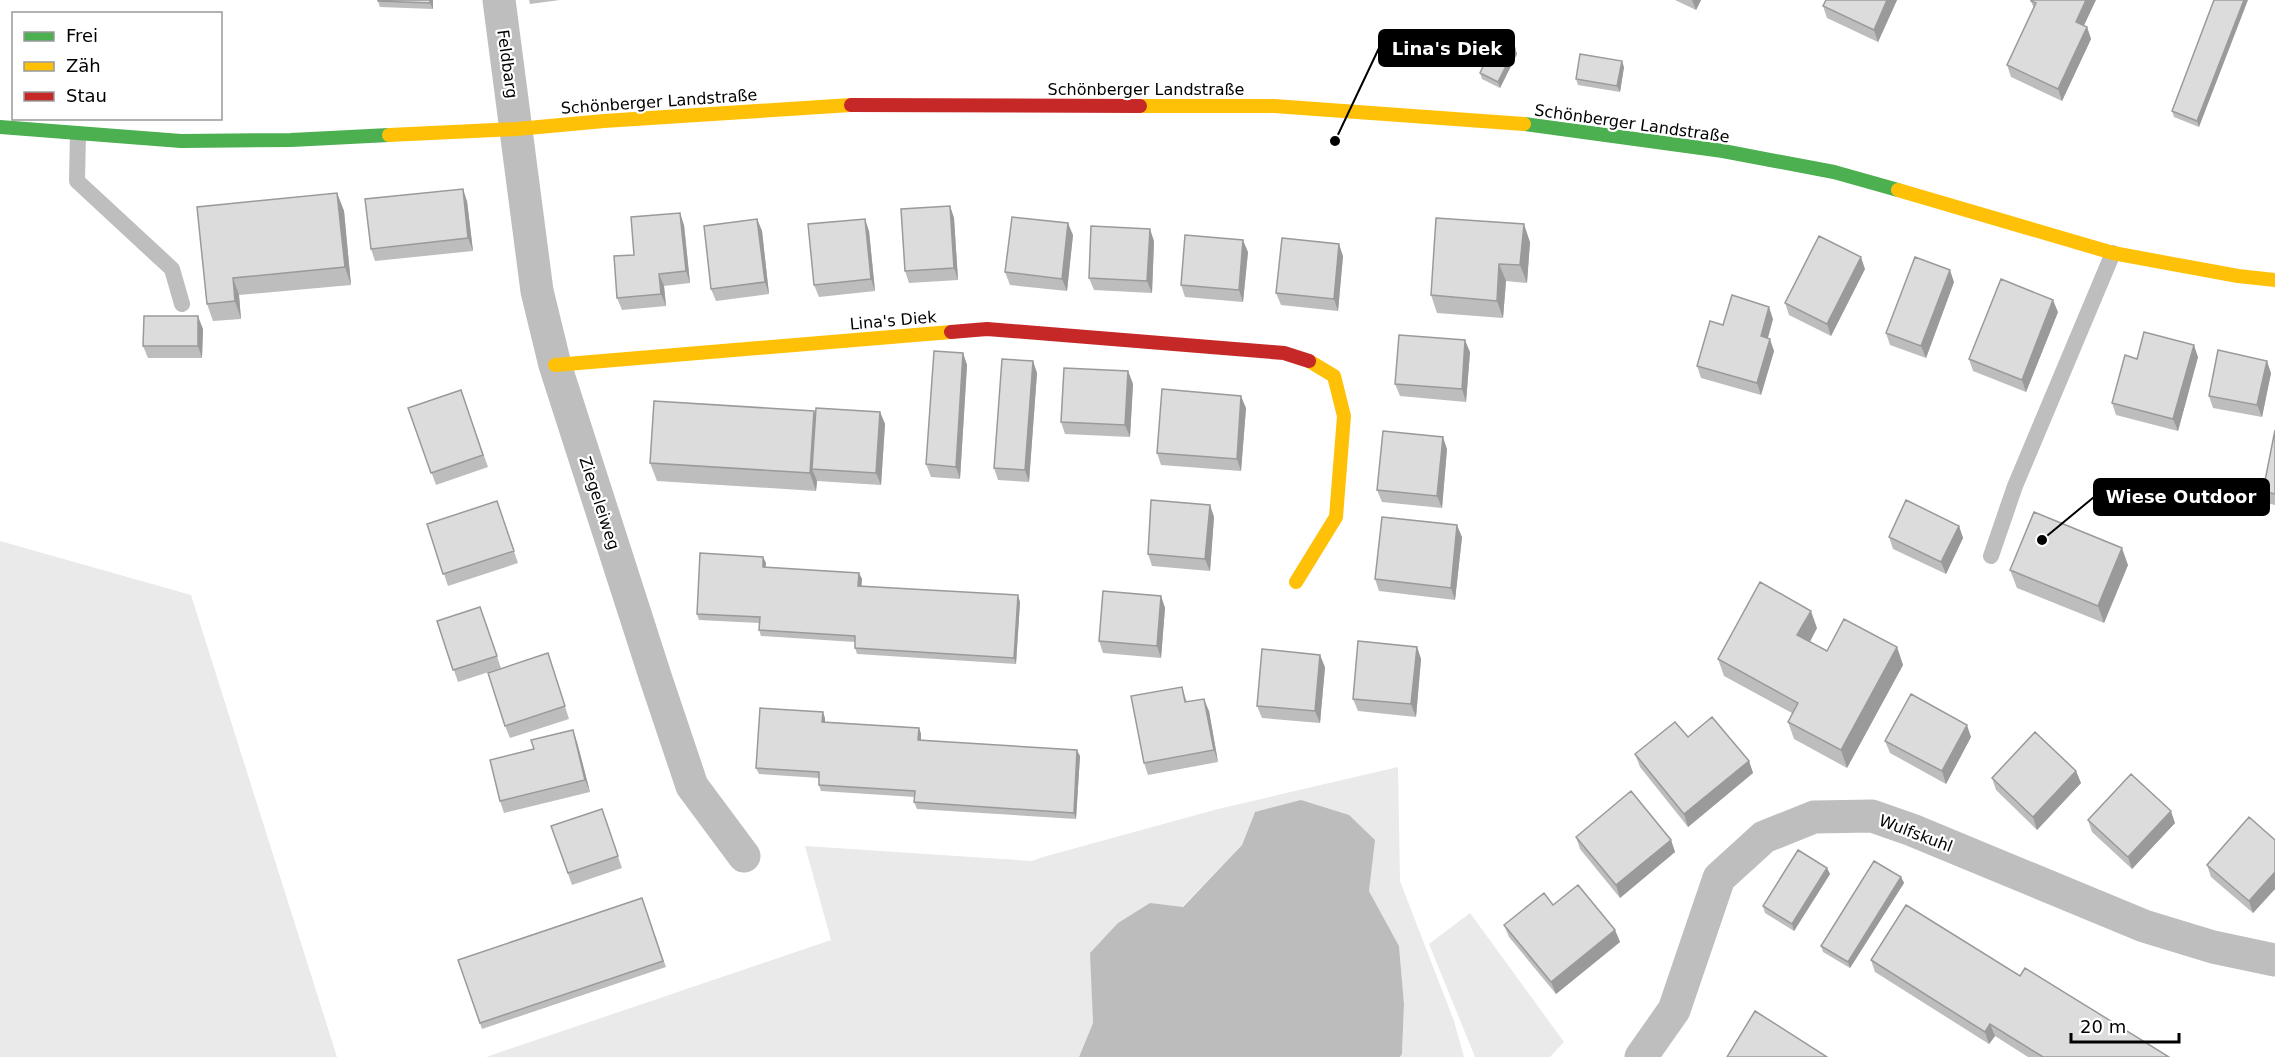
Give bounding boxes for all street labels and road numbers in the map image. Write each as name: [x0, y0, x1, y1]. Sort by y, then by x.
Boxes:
street label: Feldbarg: [493, 28, 522, 100]
street label: Schönberger Landstraße: [1048, 80, 1244, 99]
street label: Schönberger Landstraße: [560, 85, 758, 118]
street label: Schönberger Landstraße: [1533, 100, 1731, 147]
street label: Lina's Diek: [849, 307, 938, 334]
street label: Ziegeleiweg: [575, 454, 624, 552]
street label: Wulfskuhl: [1876, 811, 1955, 856]

